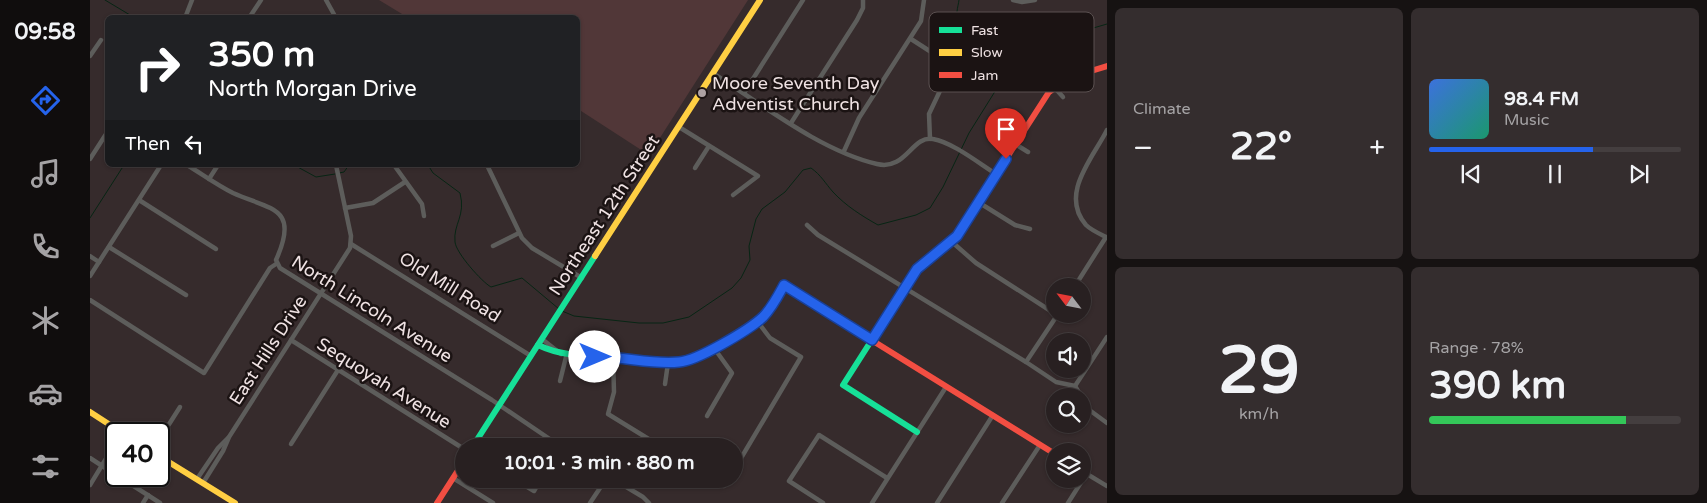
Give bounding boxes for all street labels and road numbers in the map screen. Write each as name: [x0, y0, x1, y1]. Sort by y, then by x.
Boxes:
street label: Northeast 12th Street: [544, 131, 664, 299]
street label: Old Mill Road: [395, 247, 505, 327]
street label: North Lincoln Avenue: [288, 251, 456, 367]
street label: East Hills Drive: [224, 291, 312, 409]
street label: Sequoyah Avenue: [313, 333, 455, 433]

